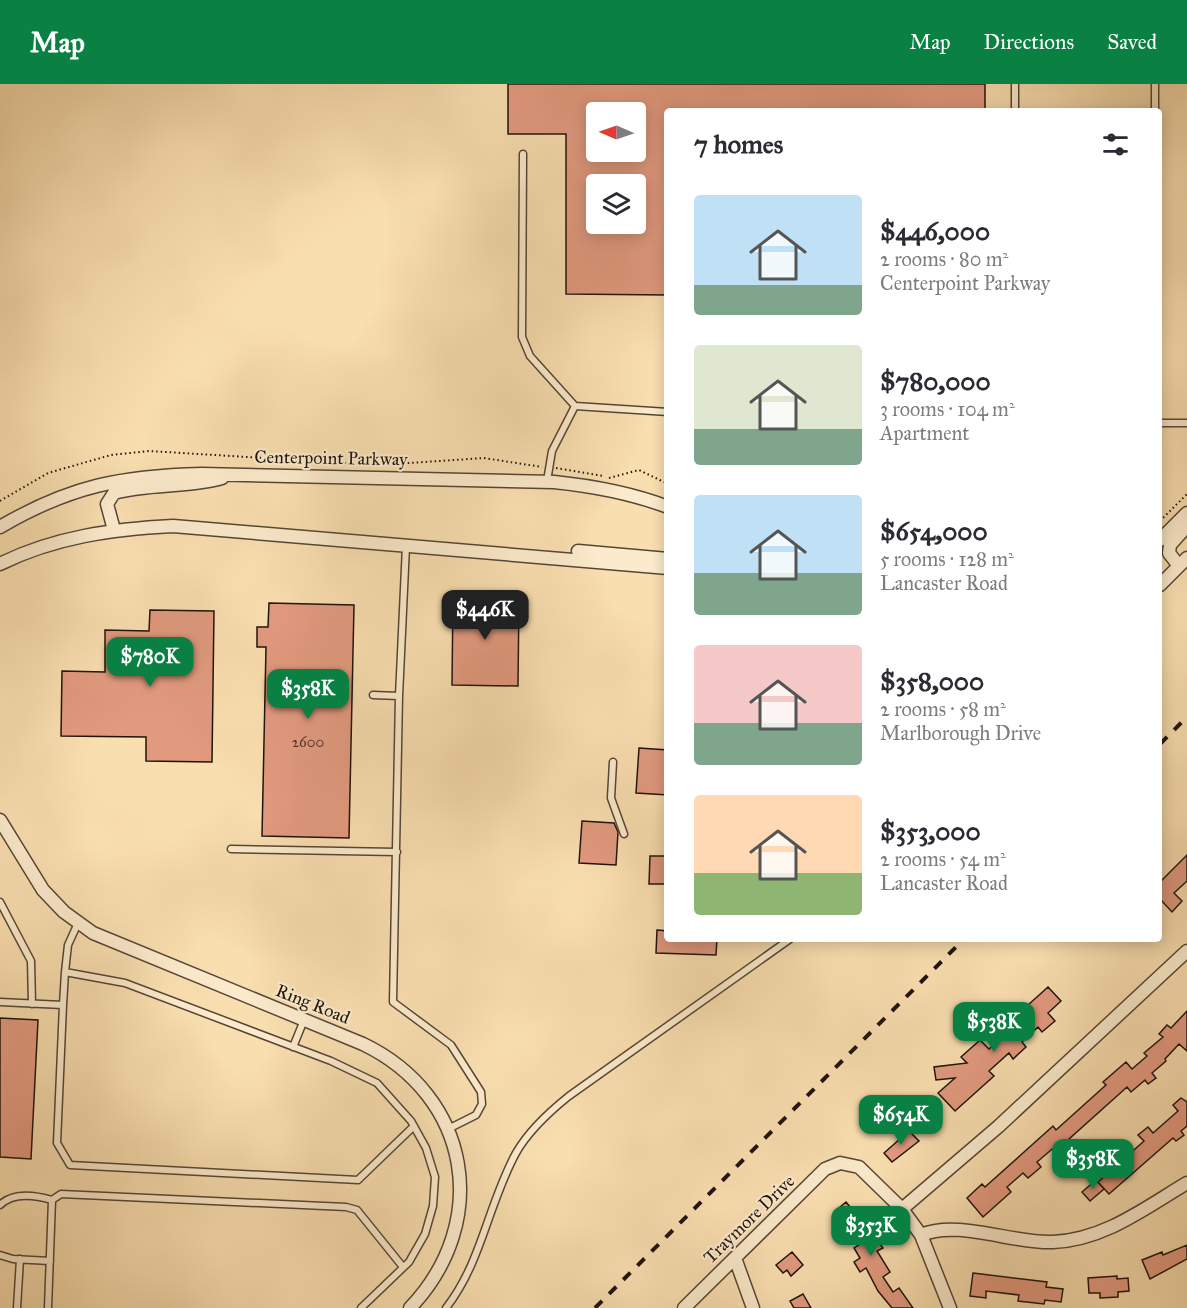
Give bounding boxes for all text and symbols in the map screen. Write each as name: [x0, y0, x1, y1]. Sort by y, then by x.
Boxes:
text: Map: [30, 25, 85, 60]
text: Map: [910, 29, 951, 55]
text: Directions: [984, 29, 1074, 55]
text: Saved: [1107, 29, 1157, 55]
north arrow: [586, 102, 646, 162]
map controls: [586, 102, 646, 234]
text: 7 homes: [694, 128, 783, 160]
icon: filters: [1099, 128, 1132, 161]
button: layers: [586, 174, 646, 234]
text: $446,000: [880, 215, 990, 247]
icon: home: [742, 219, 814, 291]
text: 2 rooms · 80 m²: [880, 247, 1008, 271]
text: Centerpoint Parkway: [880, 271, 1050, 295]
text: $780,000: [880, 365, 991, 397]
icon: home: [742, 369, 814, 441]
text: 3 rooms · 104 m²: [880, 397, 1015, 421]
text: Apartment: [880, 421, 969, 445]
street label: Centerpoint Parkway: [254, 446, 408, 470]
text: $654,000: [880, 515, 988, 547]
icon: home: [742, 519, 814, 591]
text: 5 rooms · 128 m²: [880, 547, 1014, 571]
text: Lancaster Road: [880, 571, 1008, 595]
pin: $446K: [443, 590, 527, 641]
text: $446K: [456, 597, 514, 621]
pin: $780K: [108, 637, 192, 688]
text: $780K: [120, 644, 180, 668]
text: $358,000: [880, 665, 984, 697]
pin: $358K: [266, 669, 350, 720]
icon: home: [742, 669, 814, 741]
text: $358K: [281, 676, 335, 700]
text: 2 rooms · 58 m²: [880, 697, 1006, 721]
text: Marlborough Drive: [880, 721, 1041, 745]
house number: 2600: [292, 733, 324, 751]
text: $353,000: [880, 815, 981, 847]
icon: home: [742, 819, 814, 891]
text: 2 rooms · 54 m²: [880, 847, 1006, 871]
text: Lancaster Road: [880, 871, 1008, 895]
street label: Ring Road: [272, 979, 353, 1030]
pin: $538K: [952, 1002, 1036, 1053]
text: $538K: [967, 1009, 1021, 1033]
pin: $654K: [859, 1095, 943, 1146]
text: $654K: [873, 1102, 929, 1126]
pin: $358K: [1051, 1139, 1135, 1190]
text: $358K: [1066, 1146, 1120, 1170]
street label: Traymore Drive: [699, 1170, 799, 1268]
pin: $353K: [829, 1206, 913, 1257]
text: $353K: [845, 1213, 897, 1237]

